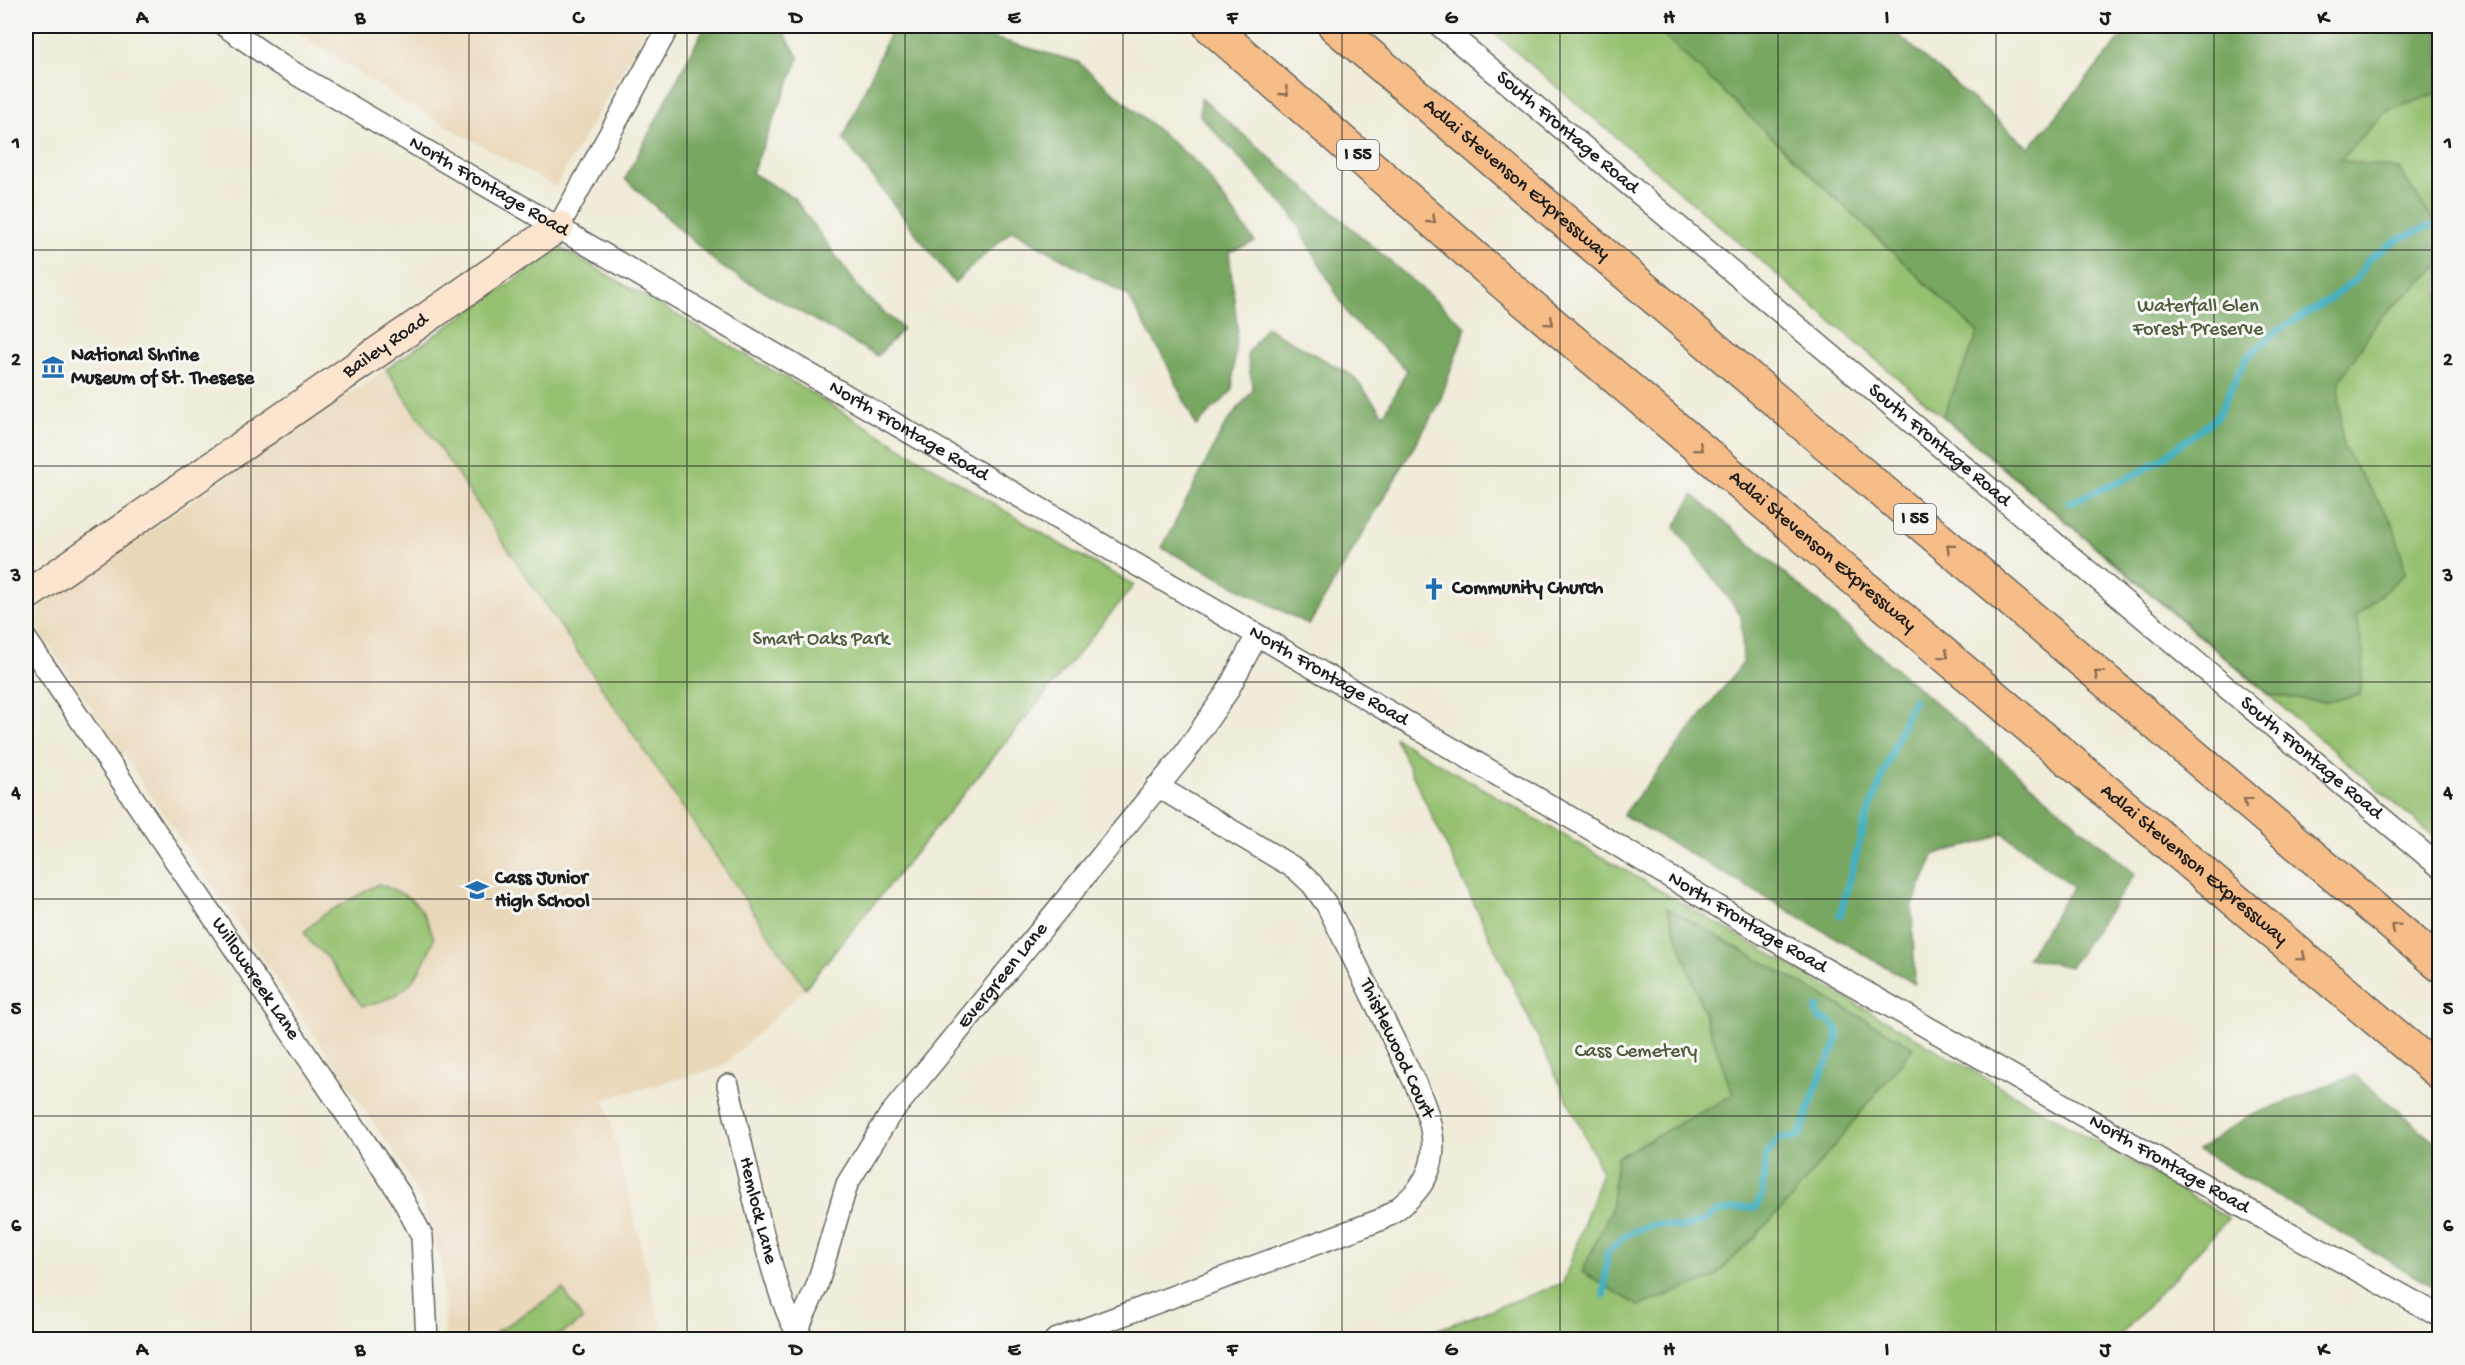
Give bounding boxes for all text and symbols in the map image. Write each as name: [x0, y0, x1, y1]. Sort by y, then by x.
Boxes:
text: A: [135, 8, 150, 31]
text: B: [354, 8, 366, 31]
text: C: [572, 8, 586, 31]
text: D: [787, 8, 803, 31]
text: E: [1008, 8, 1022, 31]
text: F: [1226, 8, 1239, 31]
text: G: [1445, 8, 1459, 31]
text: H: [1663, 8, 1675, 31]
text: I: [1885, 8, 1890, 31]
text: J: [2099, 8, 2112, 31]
text: K: [2316, 8, 2331, 31]
street label: South Frontage Road: [1491, 66, 1645, 201]
one-way arrow: [1278, 85, 1289, 96]
street label: Adlai Stevenson Expressway: [1418, 94, 1615, 266]
street label: North Frontage Road: [405, 132, 574, 244]
text: 1: [11, 133, 20, 156]
text: 1: [2443, 133, 2452, 156]
road number: I 55: [1337, 140, 1379, 170]
one-way arrow: [1425, 213, 1436, 224]
park label: Waterfall Glen Forest Preserve: [2132, 296, 2264, 342]
street label: Bailey Road: [338, 307, 435, 384]
one-way arrow: [1543, 315, 1554, 326]
place label: National Shrine Museum of St. Thesese: [71, 345, 255, 391]
text: 2: [11, 350, 21, 373]
text: 2: [2443, 350, 2453, 373]
museum icon: National Shrine Museum of St. Thesese: [40, 354, 66, 380]
street label: North Frontage Road: [824, 376, 994, 488]
street label: South Frontage Road: [1863, 379, 2017, 514]
one-way arrow: [1692, 441, 1703, 452]
street label: Adlai Stevenson Expressway: [1724, 466, 1921, 637]
road number: I 55: [1894, 504, 1936, 534]
one-way arrow: [1946, 544, 1957, 555]
text: 3: [10, 566, 21, 589]
text: 3: [2442, 566, 2453, 589]
church icon: Community Church: [1421, 576, 1447, 602]
place label: Community Church: [1451, 578, 1603, 601]
street label: North Frontage Road: [1244, 621, 1414, 733]
park label: Smart Oaks Park: [753, 629, 892, 652]
one-way arrow: [1938, 648, 1949, 659]
one-way arrow: [2094, 671, 2105, 682]
street label: South Frontage Road: [2235, 692, 2389, 826]
street label: Adlai Stevenson Expressway: [2095, 780, 2292, 951]
text: 4: [10, 783, 21, 806]
text: 4: [2442, 783, 2453, 806]
one-way arrow: [2243, 797, 2254, 808]
street label: North Frontage Road: [1663, 867, 1833, 980]
place label: Cass Junior High School: [494, 868, 590, 914]
school or university icon: Cass Junior High School: [464, 877, 490, 903]
street label: Willowcreek Lane: [206, 913, 305, 1045]
street label: Evergreen Lane: [953, 918, 1054, 1034]
one-way arrow: [2391, 924, 2402, 935]
one-way arrow: [2295, 950, 2306, 961]
street label: Thistlewood Court: [1353, 975, 1439, 1124]
text: 5: [11, 999, 22, 1022]
text: 5: [2443, 999, 2454, 1022]
park label: Cass Cemetery: [1575, 1041, 1697, 1064]
street label: North Frontage Road: [2084, 1110, 2255, 1221]
street label: Hemlock Lane: [733, 1155, 782, 1267]
text: 6: [11, 1216, 22, 1239]
text: 6: [2443, 1216, 2454, 1239]
text: A: [135, 1340, 150, 1363]
text: B: [354, 1340, 366, 1363]
text: C: [572, 1340, 586, 1363]
text: D: [787, 1340, 803, 1363]
text: E: [1008, 1340, 1022, 1363]
text: F: [1226, 1340, 1239, 1363]
text: G: [1445, 1340, 1459, 1363]
text: H: [1663, 1340, 1675, 1363]
text: I: [1885, 1340, 1890, 1363]
text: J: [2099, 1340, 2112, 1363]
text: K: [2316, 1340, 2331, 1363]

